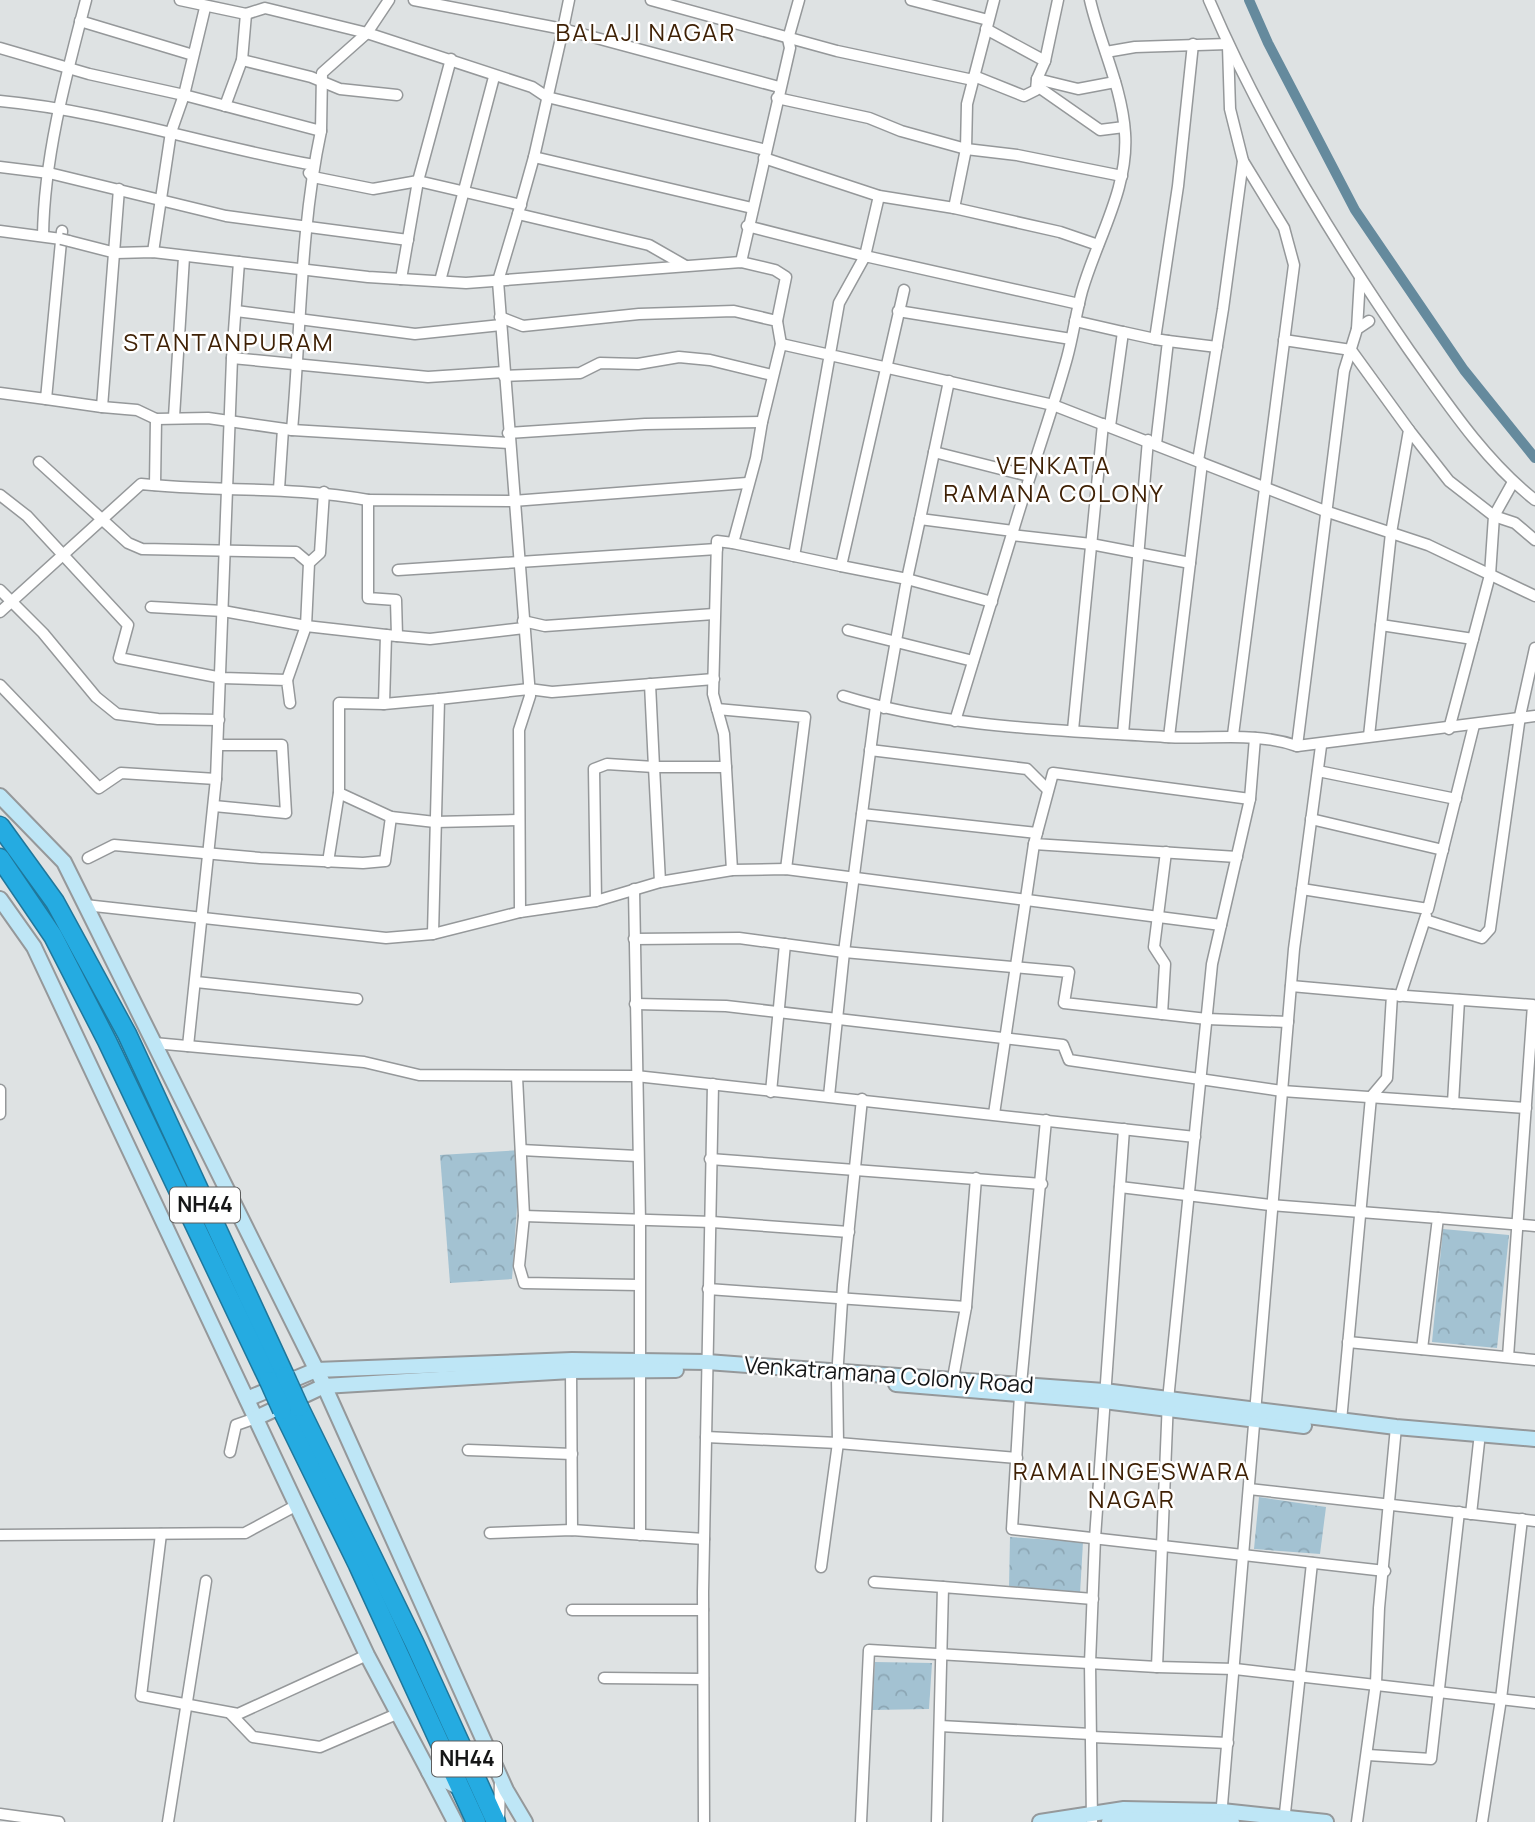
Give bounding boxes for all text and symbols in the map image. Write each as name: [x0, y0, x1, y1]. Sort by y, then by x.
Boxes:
district label: BALAJI NAGAR: [556, 15, 736, 48]
district label: STANTANPURAM: [123, 325, 335, 358]
district label: VENKATA RAMANA COLONY: [943, 448, 1165, 509]
road number: NH44: [170, 1188, 240, 1222]
street label: Venkatramana Colony Road: [743, 1348, 1035, 1400]
district label: RAMALINGESWARA NAGAR: [1013, 1454, 1251, 1515]
road number: NH44: [432, 1742, 502, 1776]

